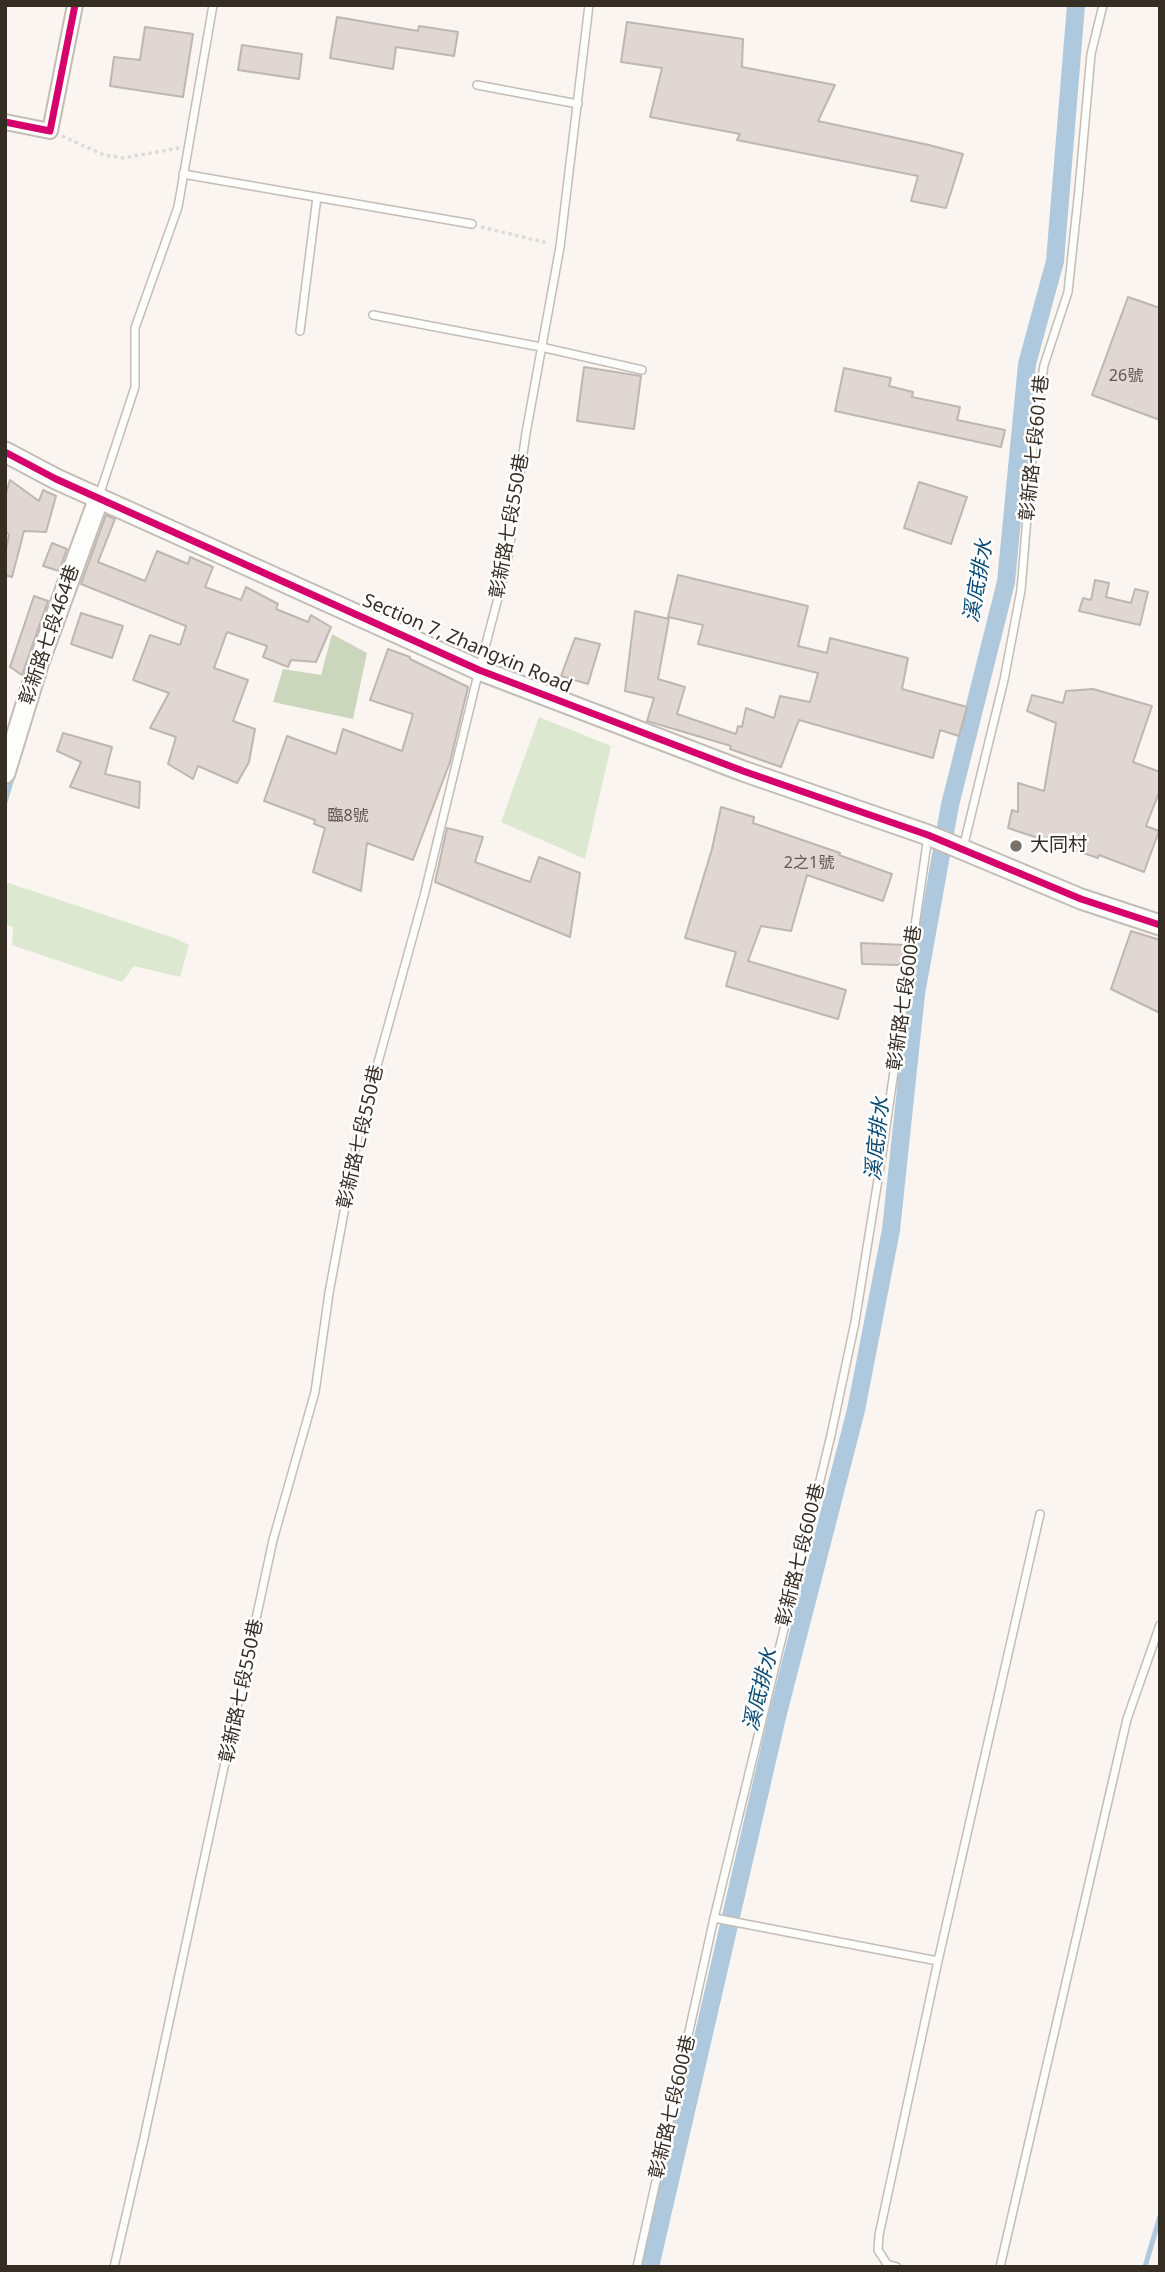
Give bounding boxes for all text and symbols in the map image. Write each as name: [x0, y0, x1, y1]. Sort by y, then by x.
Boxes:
house number: 26號: [1109, 366, 1143, 386]
street label: 彰新路七段601巷: [1016, 374, 1054, 522]
street label: 彰新路七段550巷: [486, 452, 534, 600]
water label: 溪底排水: [959, 537, 999, 625]
street label: 彰新路七段464巷: [15, 562, 85, 708]
street label: Section 7, Zhangxin Road: [359, 590, 575, 698]
house number: 臨8號: [327, 806, 369, 826]
place label: 大同村: [1030, 835, 1087, 857]
marker: 大同村: [1008, 838, 1024, 854]
house number: 2之1號: [784, 853, 834, 873]
street label: 彰新路七段600巷: [884, 924, 926, 1072]
street label: 彰新路七段550巷: [333, 1063, 389, 1211]
water label: 溪底排水: [861, 1096, 895, 1182]
street label: 彰新路七段600巷: [772, 1481, 830, 1629]
street label: 彰新路七段550巷: [216, 1617, 268, 1765]
water label: 溪底排水: [739, 1646, 783, 1734]
street label: 彰新路七段600巷: [645, 2033, 701, 2181]

